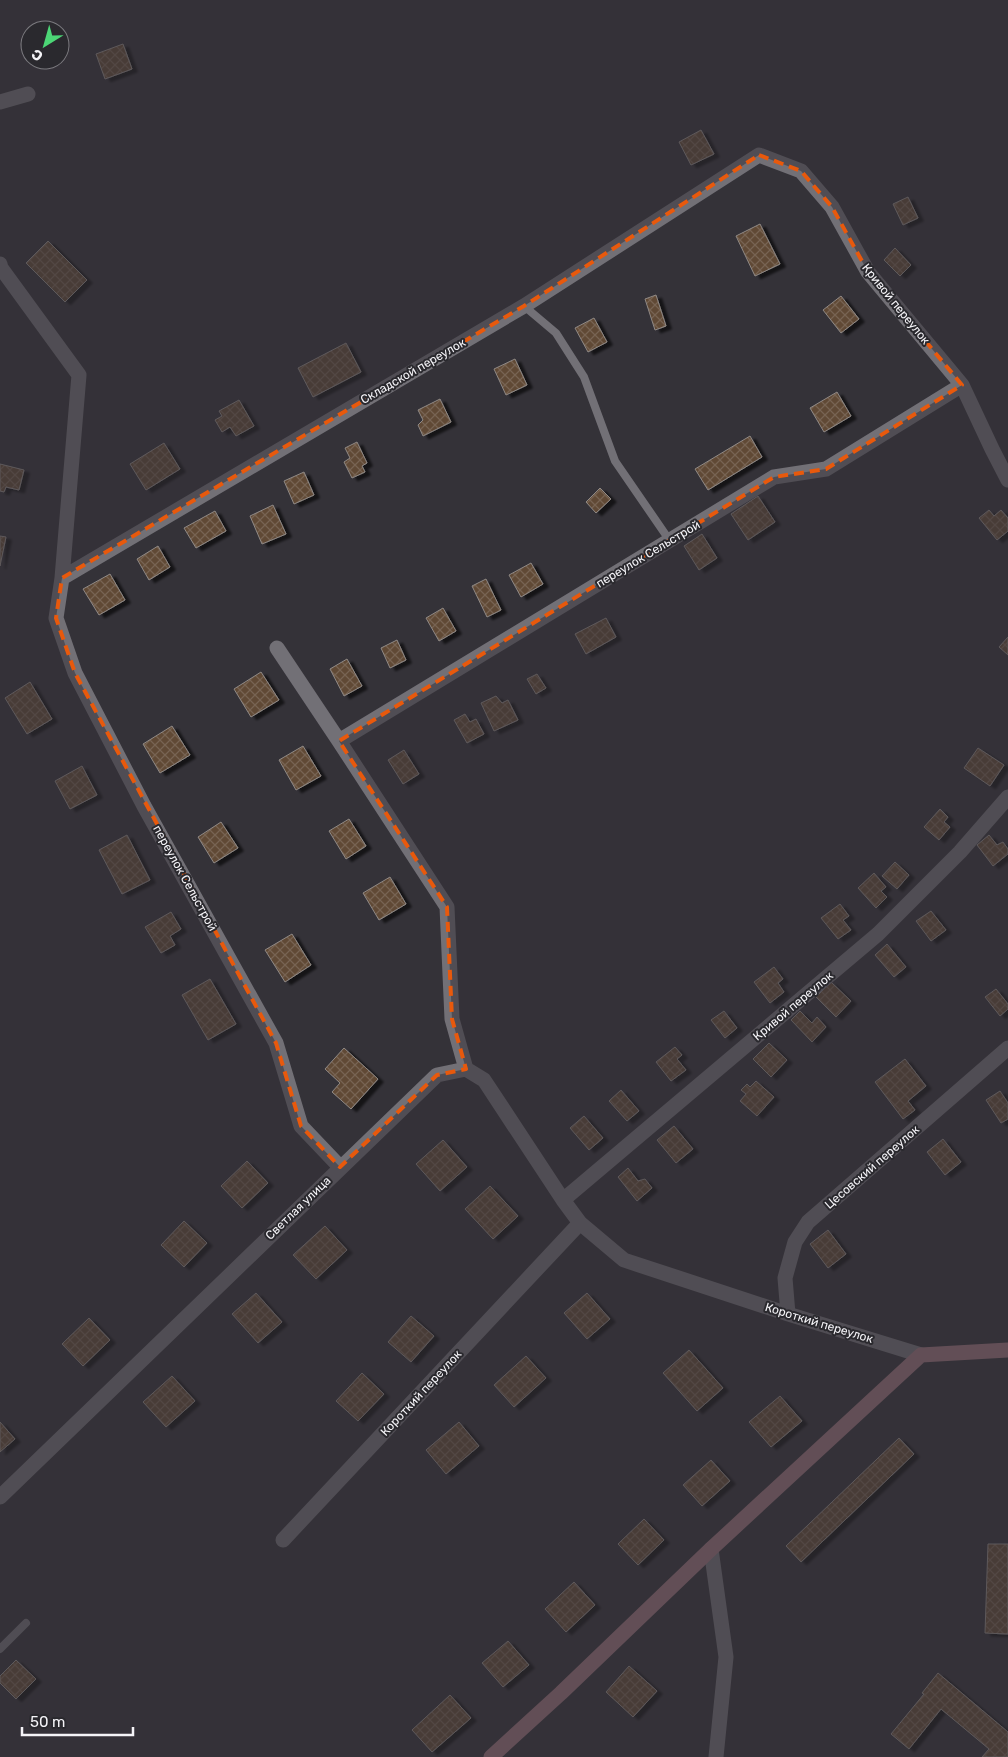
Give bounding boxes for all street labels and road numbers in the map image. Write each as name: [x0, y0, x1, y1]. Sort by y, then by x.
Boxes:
street label: Кривой переулок: [859, 261, 933, 348]
street label: Складской переулок: [358, 335, 469, 407]
street label: переулок Сельстрой: [594, 517, 702, 591]
street label: переулок Сельстрой: [150, 823, 220, 933]
street label: Кривой переулок: [750, 968, 836, 1043]
street label: Цесовский переулок: [822, 1122, 922, 1212]
street label: Светлая улица: [263, 1173, 333, 1243]
street label: Короткий переулок: [763, 1300, 875, 1346]
street label: Короткий переулок: [378, 1347, 465, 1439]

